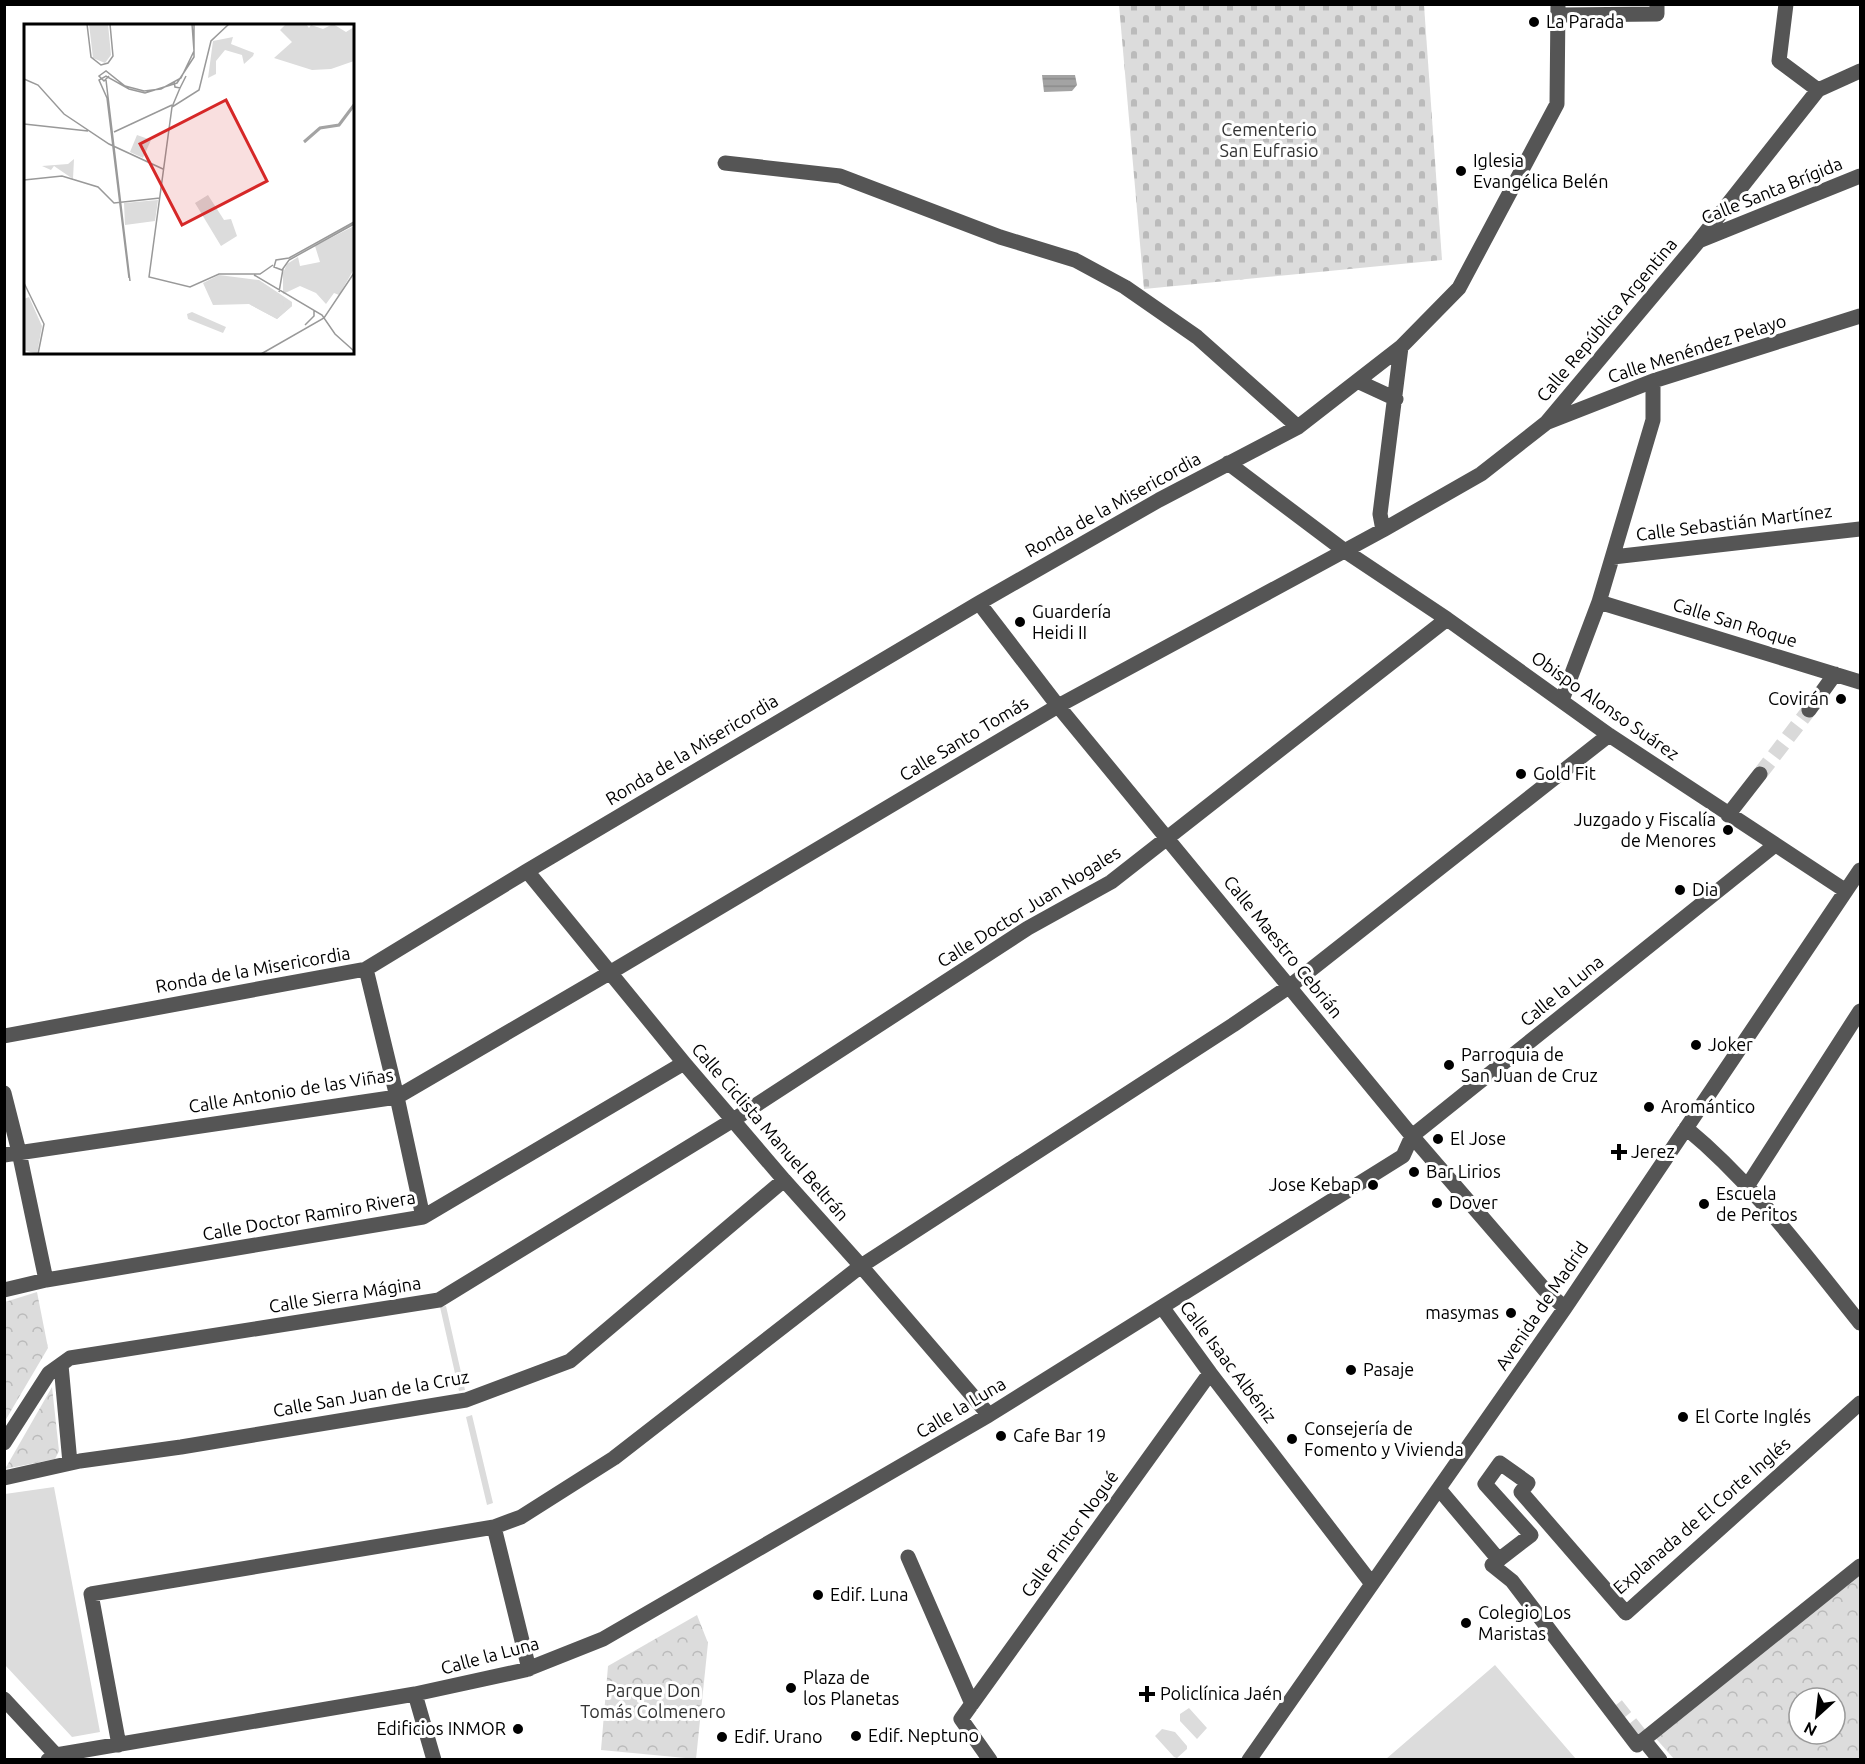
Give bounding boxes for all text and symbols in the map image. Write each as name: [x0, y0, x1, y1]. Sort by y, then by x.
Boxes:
place label: La Parada: [1546, 11, 1624, 31]
marker: La Parada: [1527, 15, 1541, 29]
inset map: [24, 24, 354, 354]
park label: Cementerio San Eufrasio: [1220, 119, 1318, 160]
place label: Iglesia Evangélica Belén: [1473, 150, 1609, 191]
street label: Calle Santa Brígida: [1698, 153, 1845, 228]
marker: Iglesia Evangélica Belén: [1454, 164, 1468, 178]
street label: Calle República Argentina: [1532, 234, 1680, 405]
street label: Calle Menéndez Pelayo: [1605, 310, 1788, 386]
street label: Ronda de la Misericordia: [1021, 448, 1204, 561]
street label: Calle Sebastián Martínez: [1635, 500, 1833, 544]
street label: Calle San Roque: [1671, 594, 1800, 651]
place label: Guardería Heidi II: [1032, 601, 1111, 642]
marker: Guardería Heidi II: [1013, 615, 1027, 629]
street label: Obispo Alonso Suárez: [1528, 647, 1683, 764]
place label: Covirán: [1768, 688, 1829, 708]
street label: Ronda de la Misericordia: [602, 690, 781, 809]
street label: Calle Santo Tomás: [895, 692, 1032, 785]
marker: Covirán: [1834, 692, 1848, 706]
place label: Gold Fit: [1533, 763, 1596, 783]
marker: Gold Fit: [1514, 767, 1528, 781]
place label: Juzgado y Fiscalía de Menores: [1574, 809, 1716, 850]
marker: Juzgado y Fiscalía de Menores: [1721, 823, 1735, 837]
street label: Calle Doctor Juan Nogales: [933, 841, 1124, 971]
street label: Calle Maestro Cebrián: [1220, 871, 1347, 1022]
place label: Dia: [1692, 879, 1718, 899]
marker: Dia: [1673, 883, 1687, 897]
street label: Ronda de la Misericordia: [154, 942, 352, 996]
street label: Calle la Luna: [1516, 951, 1607, 1030]
place label: Joker: [1708, 1034, 1753, 1054]
marker: Joker: [1689, 1038, 1703, 1052]
street label: Calle Ciclista Manuel Beltrán: [688, 1039, 853, 1224]
place label: Parroquia de San Juan de Cruz: [1461, 1044, 1598, 1085]
marker: Parroquia de San Juan de Cruz: [1442, 1058, 1456, 1072]
street label: Calle Antonio de las Viñas: [187, 1064, 395, 1116]
place label: Aromántico: [1661, 1096, 1755, 1116]
marker: Aromántico: [1642, 1100, 1656, 1114]
place label: El Jose: [1450, 1128, 1506, 1148]
marker: El Jose: [1431, 1132, 1445, 1146]
place label: Jerez: [1631, 1141, 1675, 1161]
marker: Jerez: [1612, 1145, 1626, 1159]
place label: Bar Lirios: [1426, 1161, 1501, 1181]
marker: Bar Lirios: [1407, 1165, 1421, 1179]
place label: Jose Kebap: [1269, 1174, 1361, 1194]
marker: Jose Kebap: [1366, 1178, 1380, 1192]
place label: Escuela de Peritos: [1716, 1183, 1798, 1224]
street label: Calle Doctor Ramiro Rivera: [201, 1186, 417, 1244]
place label: Dover: [1449, 1192, 1498, 1212]
marker: Dover: [1430, 1196, 1444, 1210]
marker: Escuela de Peritos: [1697, 1197, 1711, 1211]
street label: Avenida de Madrid: [1491, 1237, 1592, 1373]
street label: Calle Sierra Mágina: [267, 1272, 422, 1316]
street label: Calle Isaac Albéniz: [1177, 1297, 1281, 1426]
place label: masymas: [1425, 1302, 1499, 1322]
marker: masymas: [1504, 1306, 1518, 1320]
place label: Pasaje: [1363, 1359, 1414, 1379]
marker: Pasaje: [1344, 1363, 1358, 1377]
street label: Calle San Juan de la Cruz: [271, 1366, 470, 1420]
street label: Calle la Luna: [912, 1373, 1009, 1442]
place label: El Corte Inglés: [1695, 1406, 1811, 1426]
marker: El Corte Inglés: [1676, 1410, 1690, 1424]
place label: Consejería de Fomento y Vivienda: [1304, 1418, 1464, 1459]
place label: Cafe Bar 19: [1013, 1425, 1106, 1445]
marker: Cafe Bar 19: [994, 1429, 1008, 1443]
marker: Consejería de Fomento y Vivienda: [1285, 1432, 1299, 1446]
street label: Explanada de El Corte Inglés: [1609, 1433, 1794, 1598]
street label: Calle Pintor Nogué: [1017, 1466, 1122, 1601]
place label: Edif. Luna: [830, 1584, 908, 1604]
marker: Edif. Luna: [811, 1588, 825, 1602]
place label: Colegio Los Maristas: [1478, 1602, 1571, 1643]
marker: Colegio Los Maristas: [1459, 1616, 1473, 1630]
street label: Calle la Luna: [438, 1632, 541, 1678]
place label: Plaza de los Planetas: [803, 1667, 899, 1708]
park label: Parque Don Tomás Colmenero: [580, 1680, 726, 1721]
marker: Plaza de los Planetas: [784, 1681, 798, 1695]
place label: Policlínica Jaén: [1160, 1683, 1282, 1703]
marker: Policlínica Jaén: [1138, 1685, 1156, 1703]
north arrow: [1787, 1686, 1847, 1746]
place label: Edificios INMOR: [376, 1718, 506, 1738]
text: N: [1801, 1719, 1820, 1740]
marker: Edificios INMOR: [511, 1722, 525, 1736]
place label: Edif. Neptuno: [868, 1725, 979, 1745]
place label: Edif. Urano: [734, 1726, 823, 1746]
marker: Edif. Neptuno: [849, 1729, 863, 1743]
marker: Edif. Urano: [715, 1730, 729, 1744]

